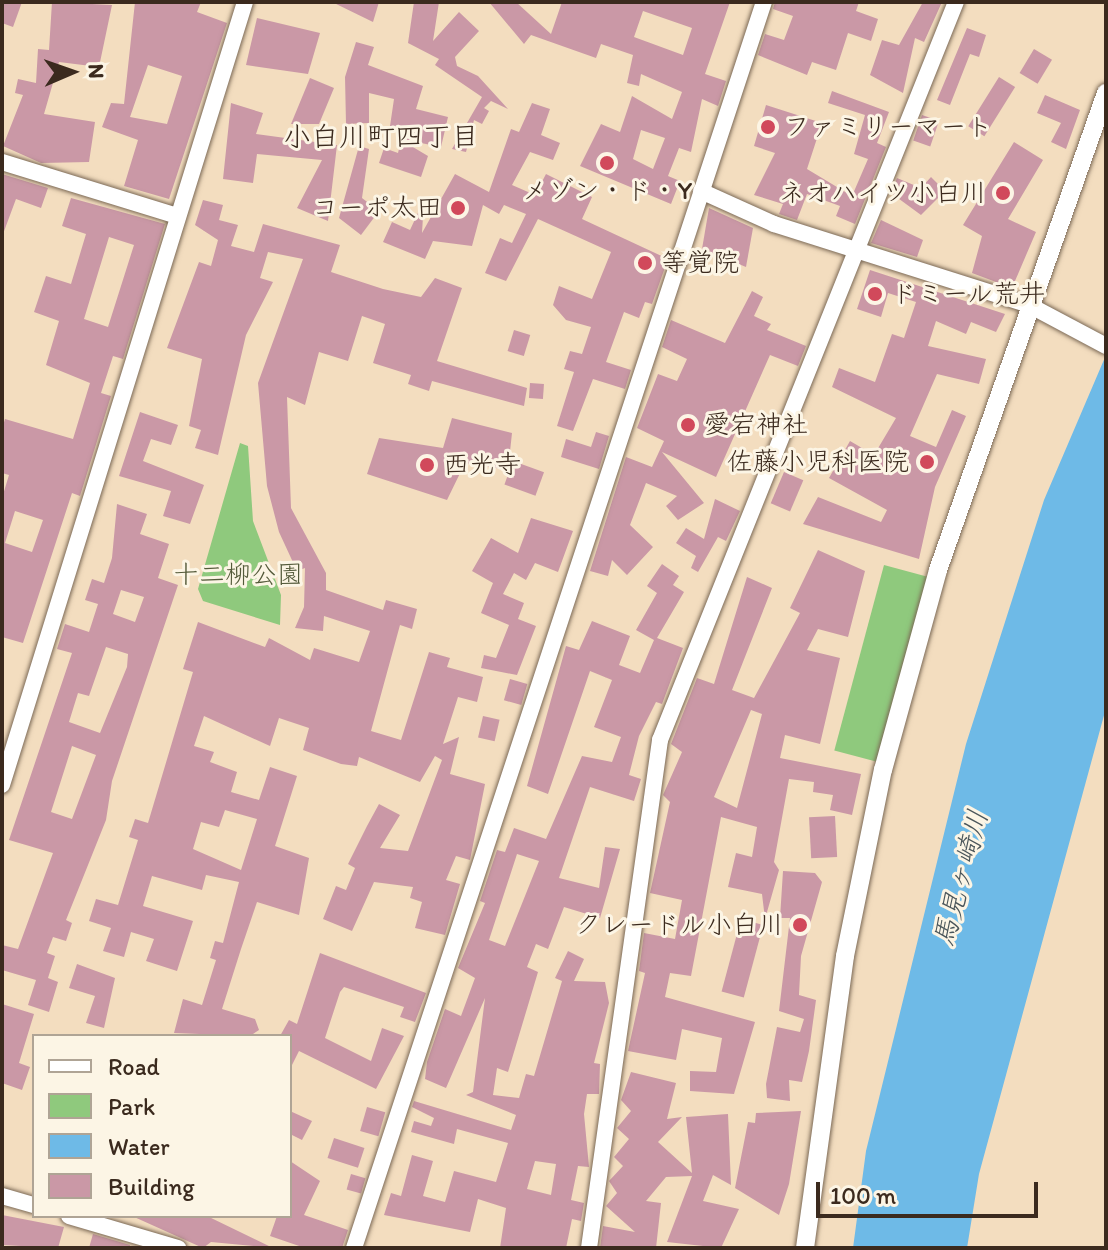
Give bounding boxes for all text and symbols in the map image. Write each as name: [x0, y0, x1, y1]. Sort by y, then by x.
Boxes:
north arrow: [32, 32, 112, 112]
text: N: [83, 63, 110, 79]
place label: ファミリーマート: [784, 111, 992, 143]
marker: ファミリーマート: [759, 118, 777, 136]
district label: 小白川町四丁目: [283, 119, 479, 153]
marker: メゾン・ド・Y: [598, 154, 616, 172]
place label: メゾン・ド・Y: [522, 175, 692, 207]
place label: ネオハイツ小白川: [779, 177, 987, 209]
marker: ネオハイツ小白川: [994, 184, 1012, 202]
place label: コーポ太田: [312, 192, 442, 224]
marker: コーポ太田: [449, 199, 467, 217]
place label: 等覚院: [661, 247, 739, 279]
marker: 等覚院: [636, 254, 654, 272]
place label: ドミール荒井: [891, 278, 1046, 310]
marker: ドミール荒井: [866, 285, 884, 303]
place label: 愛宕神社: [704, 409, 808, 441]
marker: 愛宕神社: [679, 416, 697, 434]
place label: 佐藤小児科医院: [727, 446, 909, 478]
place label: 西光寺: [443, 449, 521, 481]
marker: 佐藤小児科医院: [916, 451, 938, 473]
marker: 西光寺: [418, 456, 436, 474]
park label: 十二柳公園: [173, 559, 303, 591]
water label: 馬見ヶ崎川: [926, 806, 994, 950]
place label: クレードル小白川: [575, 909, 784, 941]
marker: クレードル小白川: [791, 916, 809, 934]
legend: [32, 1034, 292, 1218]
text: Road: [108, 1052, 160, 1081]
text: Park: [108, 1092, 155, 1121]
text: Water: [108, 1132, 170, 1161]
scale bar: [820, 1166, 1042, 1216]
text: Building: [108, 1172, 195, 1201]
text: 100 m: [830, 1181, 896, 1210]

